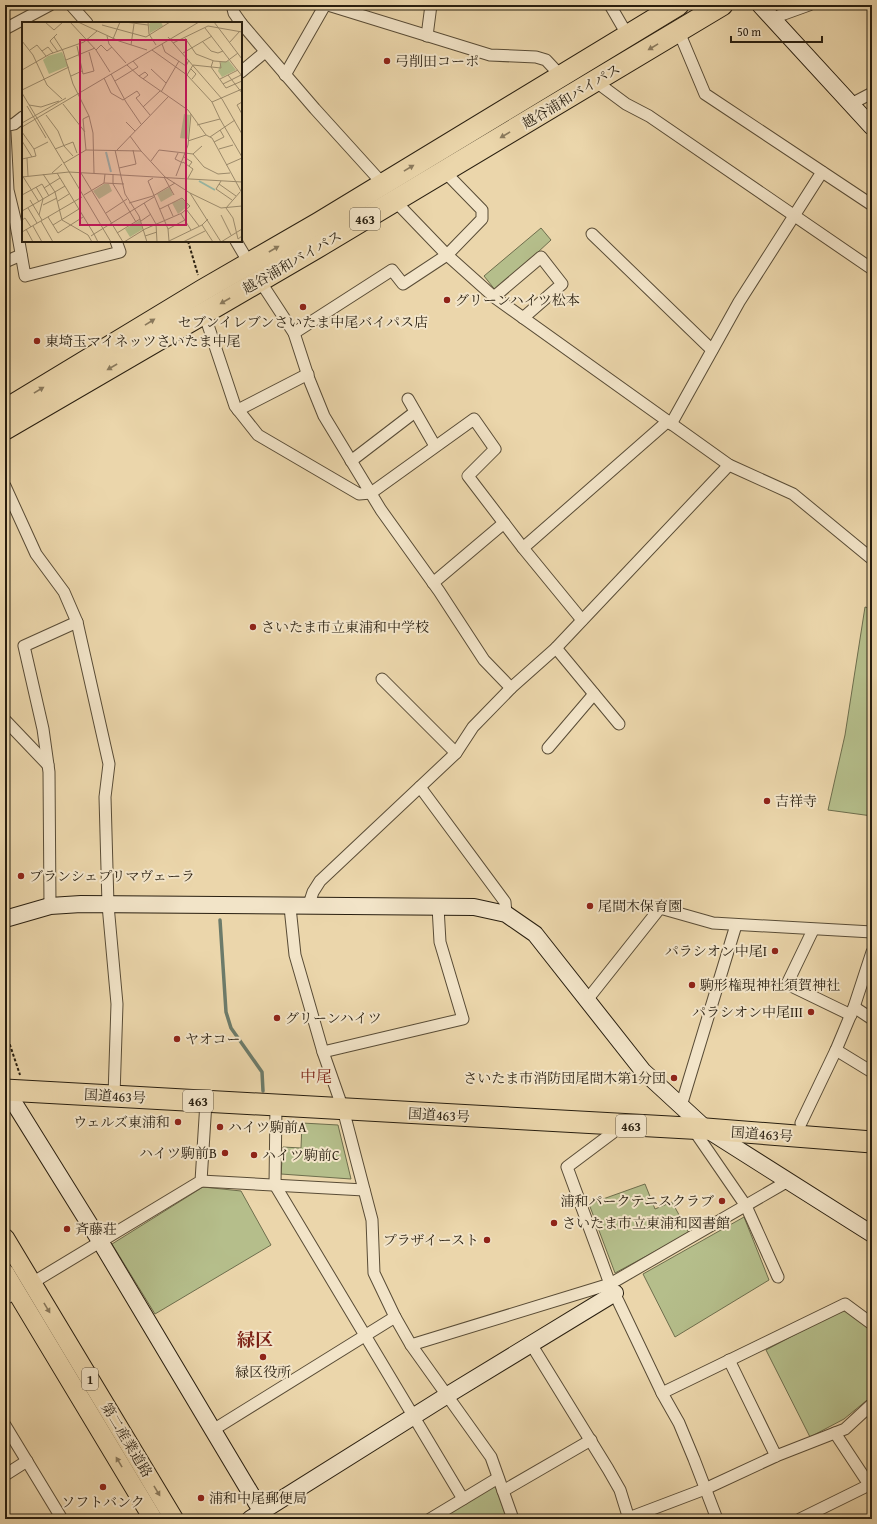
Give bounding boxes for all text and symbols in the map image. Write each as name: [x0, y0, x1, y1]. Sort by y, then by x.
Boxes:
scale bar: [731, 18, 822, 44]
inset map: [22, 22, 242, 242]
text: 50 m: [737, 23, 761, 40]
one-way arrow: [647, 43, 659, 50]
place label: 弓削田コーポ: [395, 51, 479, 71]
marker: 弓削田コーポ: [382, 56, 392, 66]
street label: 越谷浦和バイパス: [518, 59, 624, 133]
one-way arrow: [499, 131, 511, 138]
one-way arrow: [404, 164, 414, 172]
road number: 463: [350, 208, 380, 230]
street label: 越谷浦和バイパス: [239, 225, 345, 299]
one-way arrow: [268, 246, 280, 253]
place label: グリーンハイツ松本: [455, 290, 580, 310]
marker: グリーンハイツ松本: [442, 295, 452, 305]
one-way arrow: [219, 298, 231, 305]
marker: セブンイレブンさいたま中尾バイパス店: [298, 302, 308, 312]
place label: セブンイレブンさいたま中尾バイパス店: [178, 312, 428, 332]
one-way arrow: [144, 319, 156, 326]
place label: 東埼玉マイネッツさいたま中尾: [45, 331, 241, 351]
marker: 東埼玉マイネッツさいたま中尾: [32, 336, 42, 346]
one-way arrow: [106, 363, 118, 370]
one-way arrow: [33, 387, 45, 394]
place label: さいたま市立東浦和中学校: [261, 617, 429, 637]
marker: さいたま市立東浦和中学校: [248, 622, 258, 632]
place label: 吉祥寺: [775, 791, 817, 811]
marker: 吉祥寺: [762, 796, 772, 806]
place label: ブランシェプリマヴェーラ: [29, 866, 195, 886]
marker: ブランシェプリマヴェーラ: [16, 871, 26, 881]
place label: 尾間木保育園: [598, 896, 682, 916]
marker: 尾間木保育園: [585, 901, 595, 911]
place label: パラシオン中尾Ⅰ: [665, 941, 767, 961]
marker: パラシオン中尾Ⅰ: [770, 946, 780, 956]
place label: 駒形権現神社須賀神社: [700, 975, 840, 995]
marker: 駒形権現神社須賀神社: [687, 980, 697, 990]
place label: パラシオン中尾Ⅲ: [692, 1002, 803, 1022]
marker: パラシオン中尾Ⅲ: [806, 1007, 816, 1017]
place label: グリーンハイツ: [285, 1008, 382, 1028]
marker: グリーンハイツ: [272, 1013, 282, 1023]
place label: ヤオコー: [185, 1029, 240, 1049]
marker: ヤオコー: [172, 1034, 182, 1044]
district label: 中尾: [300, 1064, 332, 1088]
place label: さいたま市消防団尾間木第1分団: [463, 1068, 666, 1088]
marker: さいたま市消防団尾間木第1分団: [669, 1073, 679, 1083]
street label: 国道463号: [83, 1084, 147, 1108]
road number: 463: [183, 1090, 213, 1112]
street label: 国道463号: [407, 1103, 471, 1127]
place label: ウェルズ東浦和: [73, 1112, 170, 1132]
road number: 463: [616, 1115, 646, 1137]
marker: ウェルズ東浦和: [173, 1117, 183, 1127]
place label: ハイツ駒前A: [228, 1117, 307, 1137]
marker: ハイツ駒前A: [215, 1122, 225, 1132]
street label: 国道463号: [730, 1122, 794, 1146]
place label: ハイツ駒前B: [139, 1143, 217, 1163]
place label: ハイツ駒前C: [262, 1145, 340, 1165]
marker: ハイツ駒前B: [220, 1148, 230, 1158]
marker: ハイツ駒前C: [249, 1150, 259, 1160]
place label: 浦和パークテニスクラブ: [561, 1191, 714, 1211]
marker: 浦和パークテニスクラブ: [717, 1196, 727, 1206]
place label: さいたま市立東浦和図書館: [562, 1213, 730, 1233]
marker: さいたま市立東浦和図書館: [549, 1218, 559, 1228]
place label: 斉藤荘: [75, 1219, 117, 1239]
marker: 斉藤荘: [62, 1224, 72, 1234]
place label: プラザイースト: [383, 1230, 479, 1250]
marker: プラザイースト: [482, 1235, 492, 1245]
one-way arrow: [43, 1303, 51, 1313]
district label: 緑区: [237, 1326, 273, 1353]
marker: 緑区役所: [258, 1352, 268, 1362]
place label: 緑区役所: [235, 1362, 291, 1382]
road number: 1: [82, 1368, 98, 1390]
street label: 第二産業道路: [97, 1399, 157, 1481]
one-way arrow: [115, 1456, 122, 1468]
marker: ソフトバンク: [98, 1482, 108, 1492]
one-way arrow: [154, 1485, 161, 1497]
place label: 浦和中尾郵便局: [209, 1488, 307, 1508]
place label: ソフトバンク: [61, 1492, 145, 1512]
marker: 浦和中尾郵便局: [196, 1493, 206, 1503]

